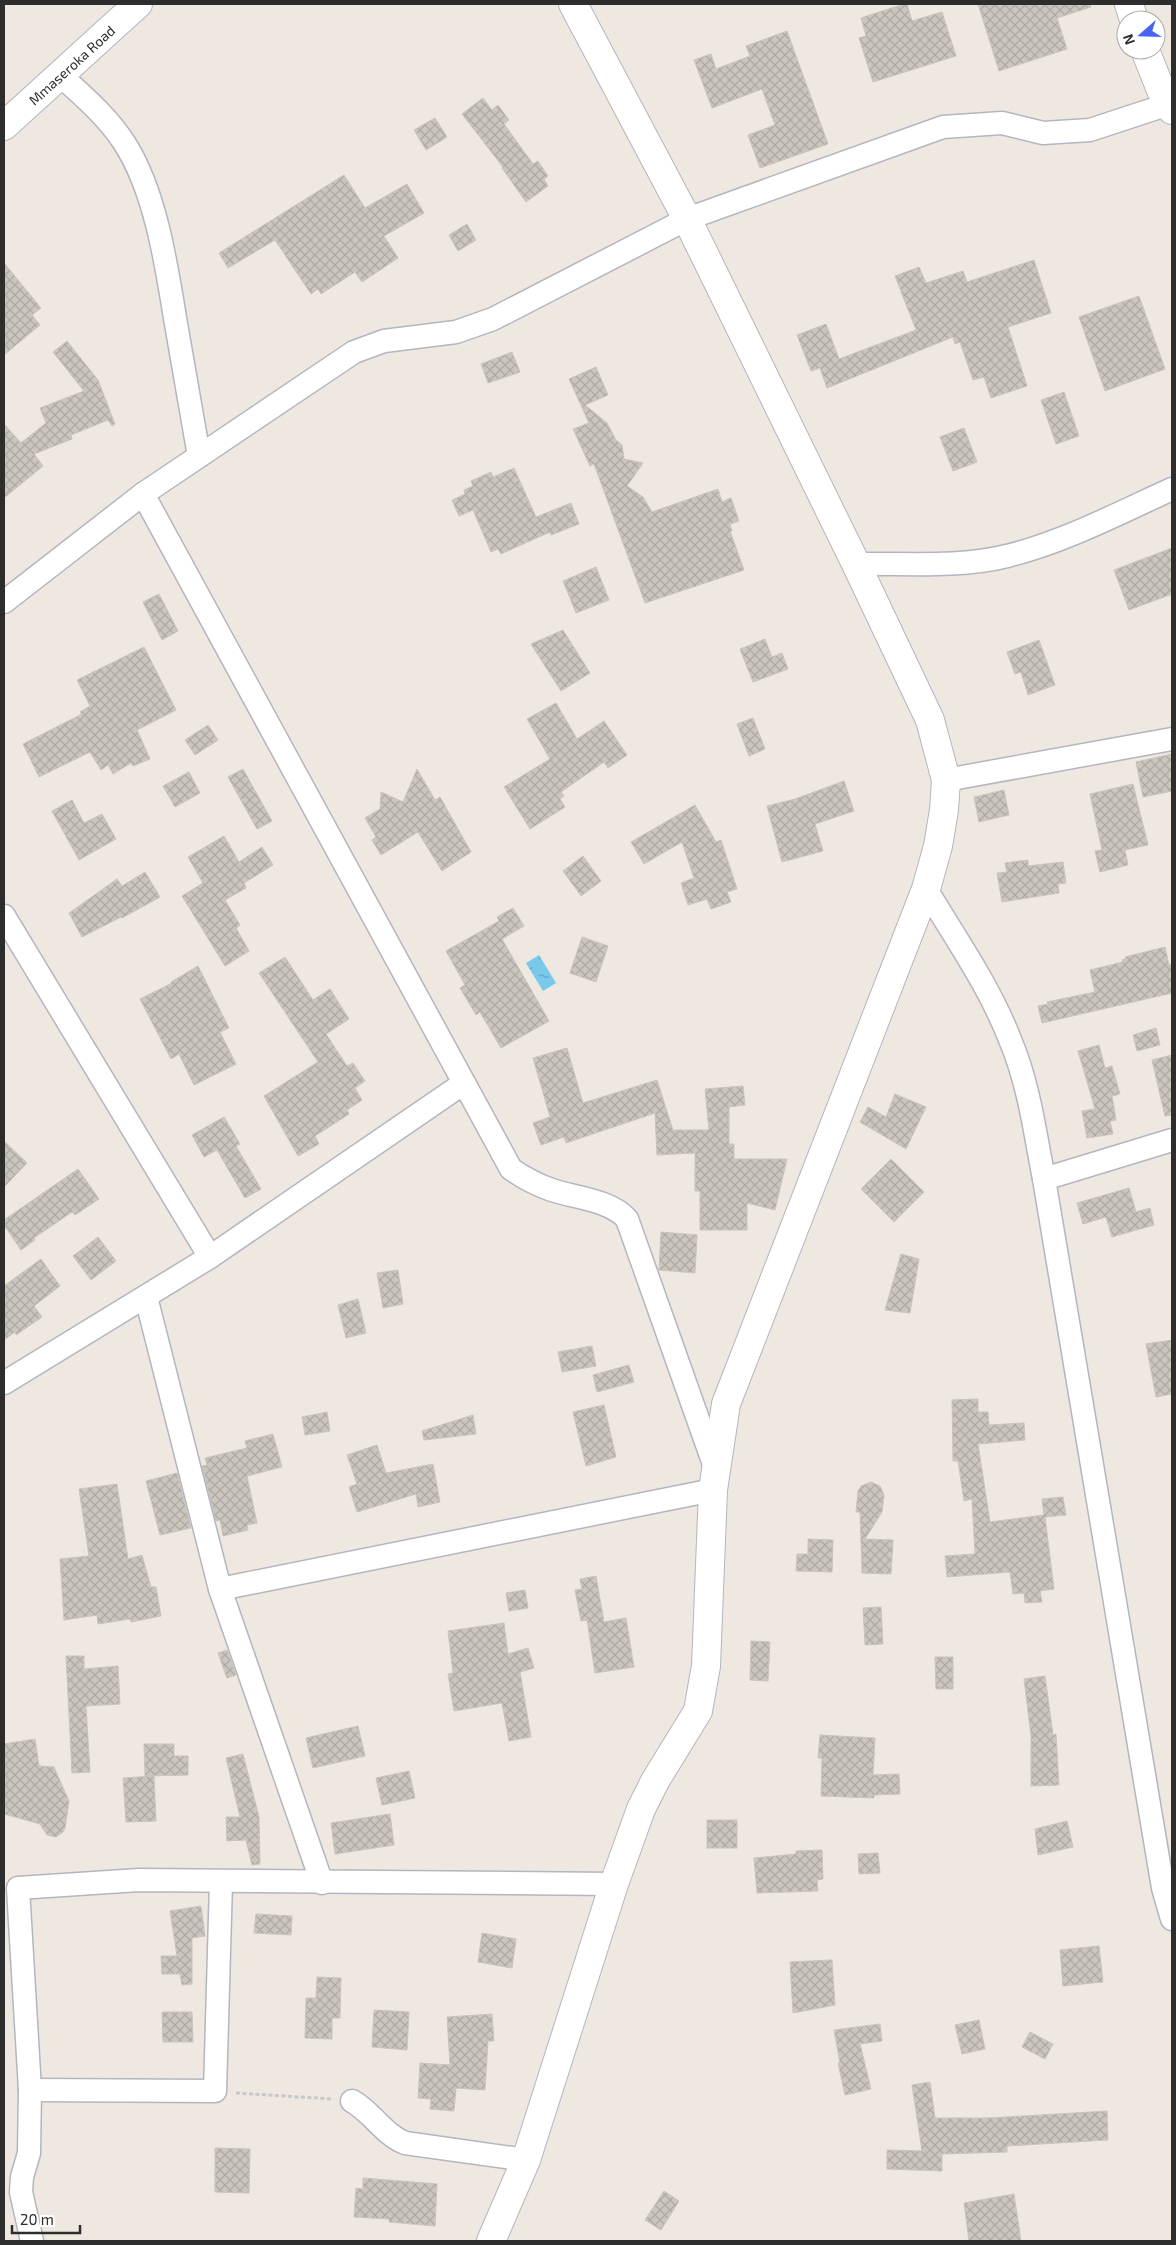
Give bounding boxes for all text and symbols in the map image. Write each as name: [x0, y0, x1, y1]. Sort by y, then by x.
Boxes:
north arrow: [1116, 10, 1166, 60]
street label: Mmaseroka Road: [25, 21, 118, 108]
text: N: [1119, 32, 1138, 47]
scale bar: [12, 2202, 80, 2234]
text: 20 m: [20, 2210, 54, 2228]

